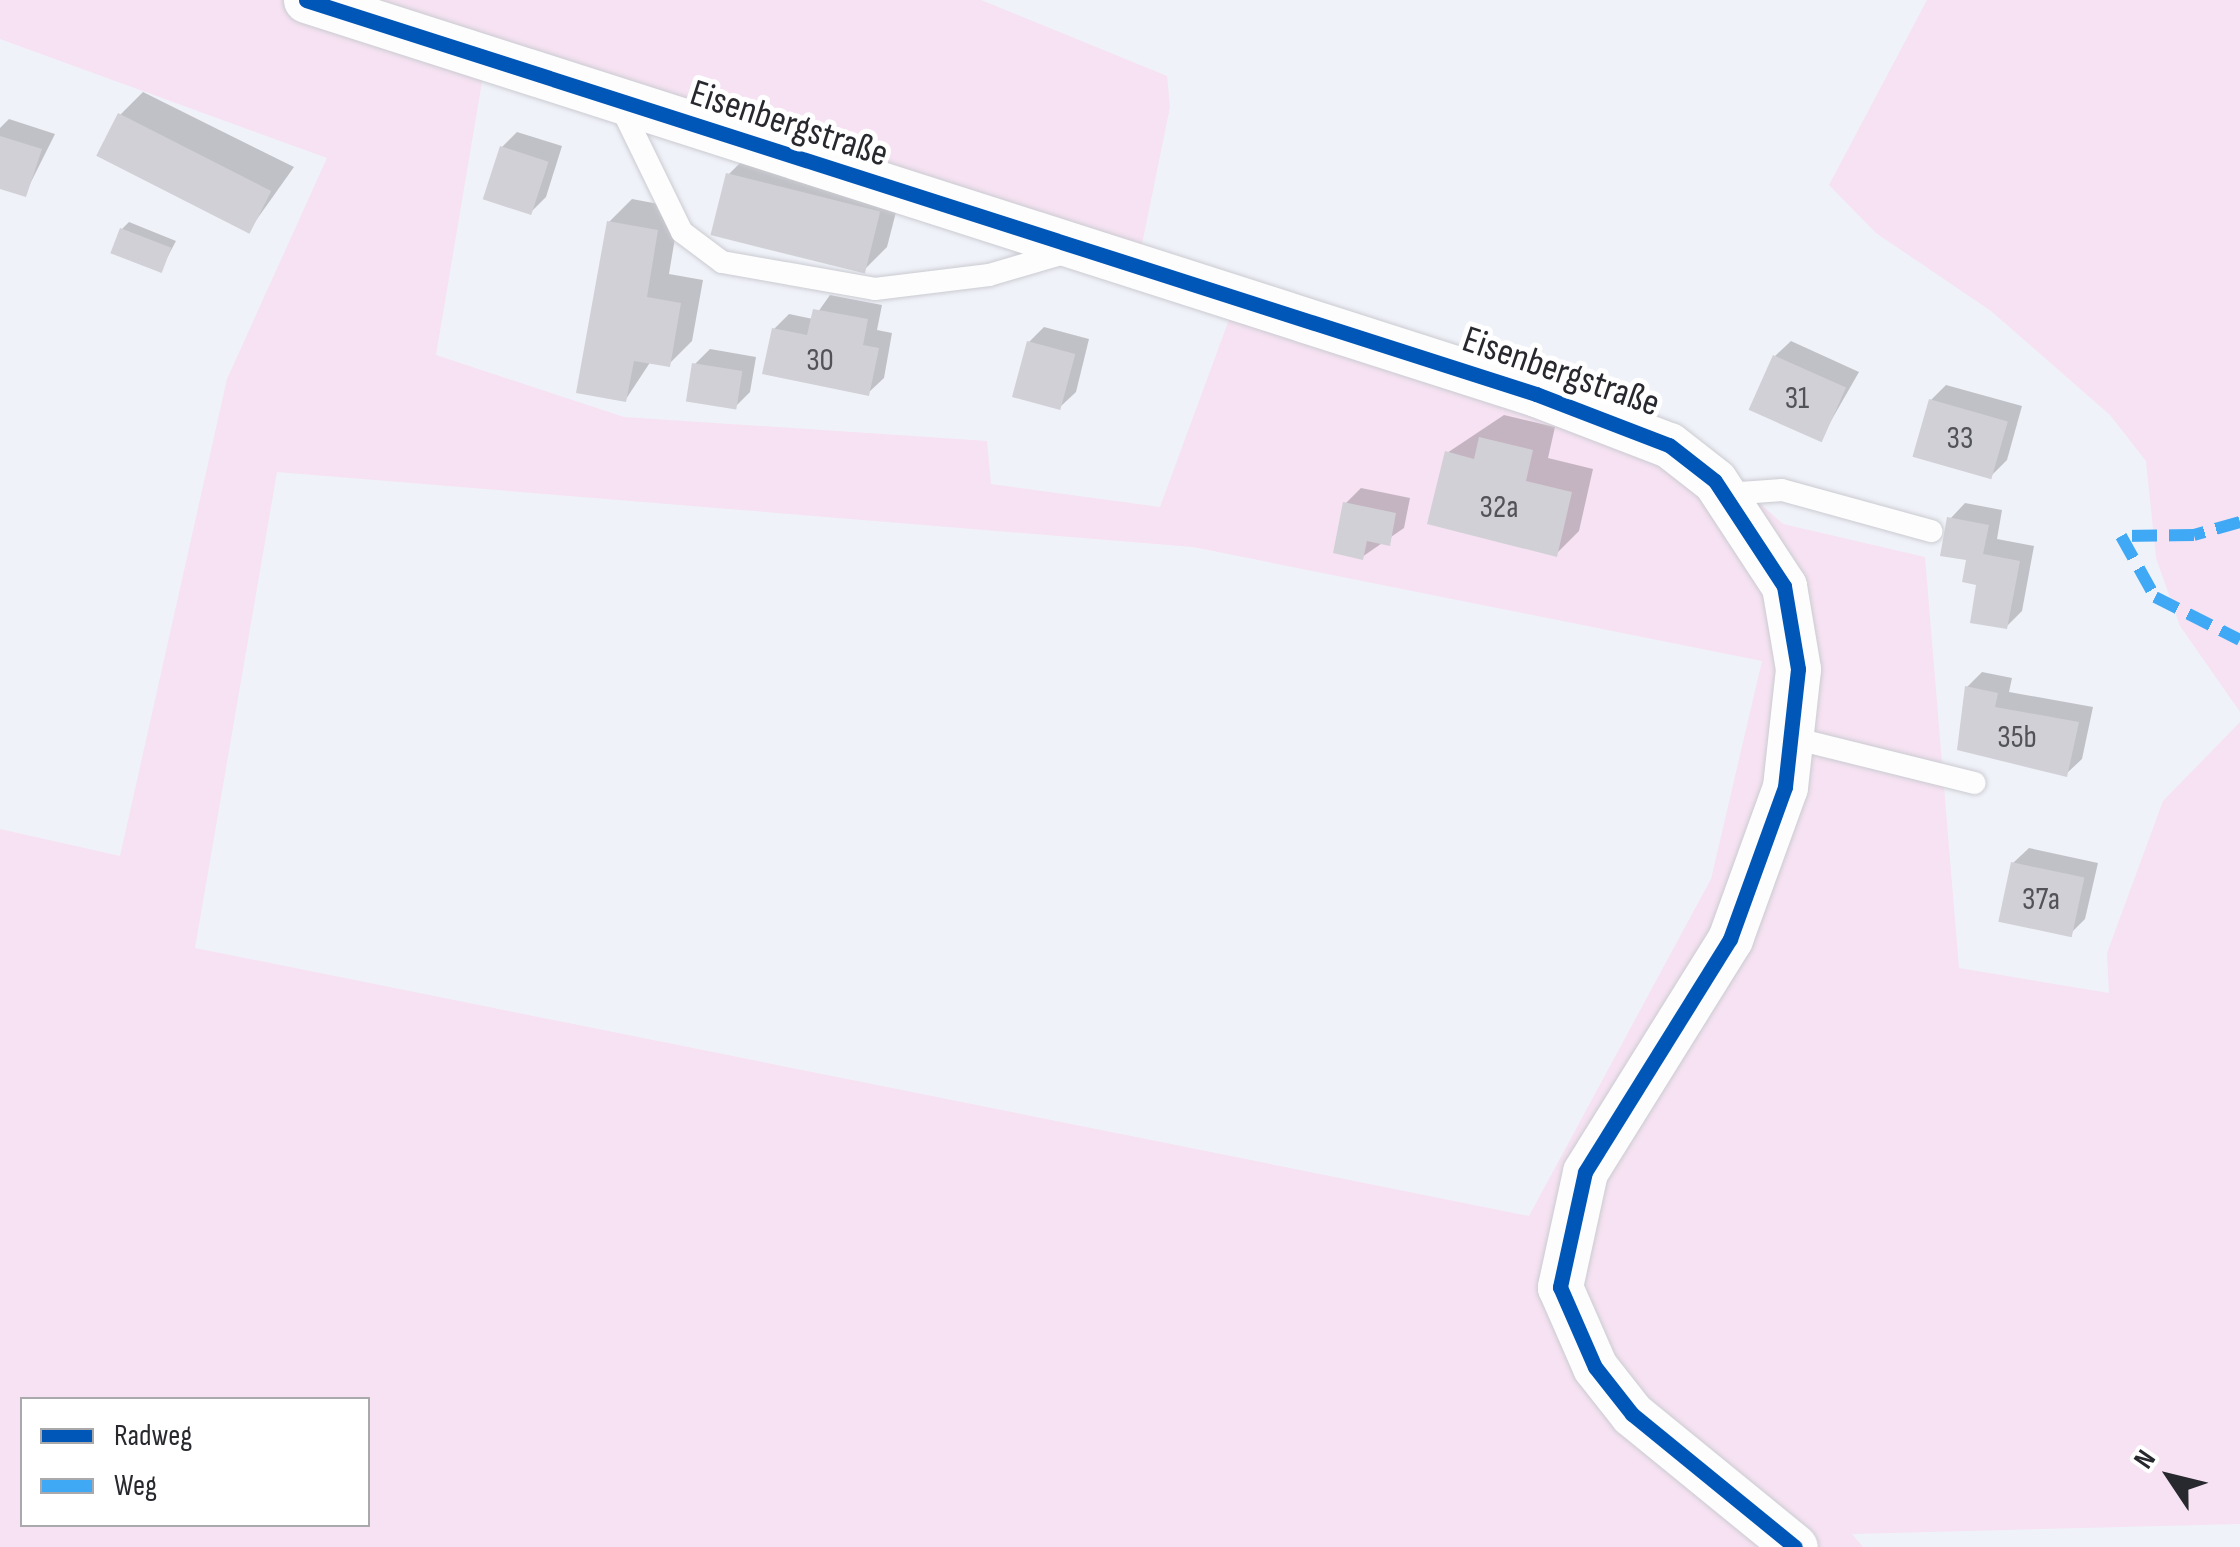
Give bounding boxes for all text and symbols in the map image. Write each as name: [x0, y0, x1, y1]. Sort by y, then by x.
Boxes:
street label: Eisenbergstraße: [684, 71, 894, 177]
street label: Eisenbergstraße: [1456, 317, 1666, 427]
house number: 30: [806, 342, 834, 380]
house number: 31: [1785, 380, 1809, 418]
house number: 33: [1947, 420, 1973, 458]
house number: 32a: [1480, 489, 1518, 527]
house number: 35b: [1997, 719, 2037, 757]
house number: 37a: [2022, 881, 2060, 919]
legend: [20, 1397, 370, 1527]
text: Radweg: [114, 1418, 192, 1454]
north arrow: [2120, 1427, 2220, 1527]
text: N: [2127, 1444, 2163, 1475]
text: Weg: [114, 1468, 157, 1504]

